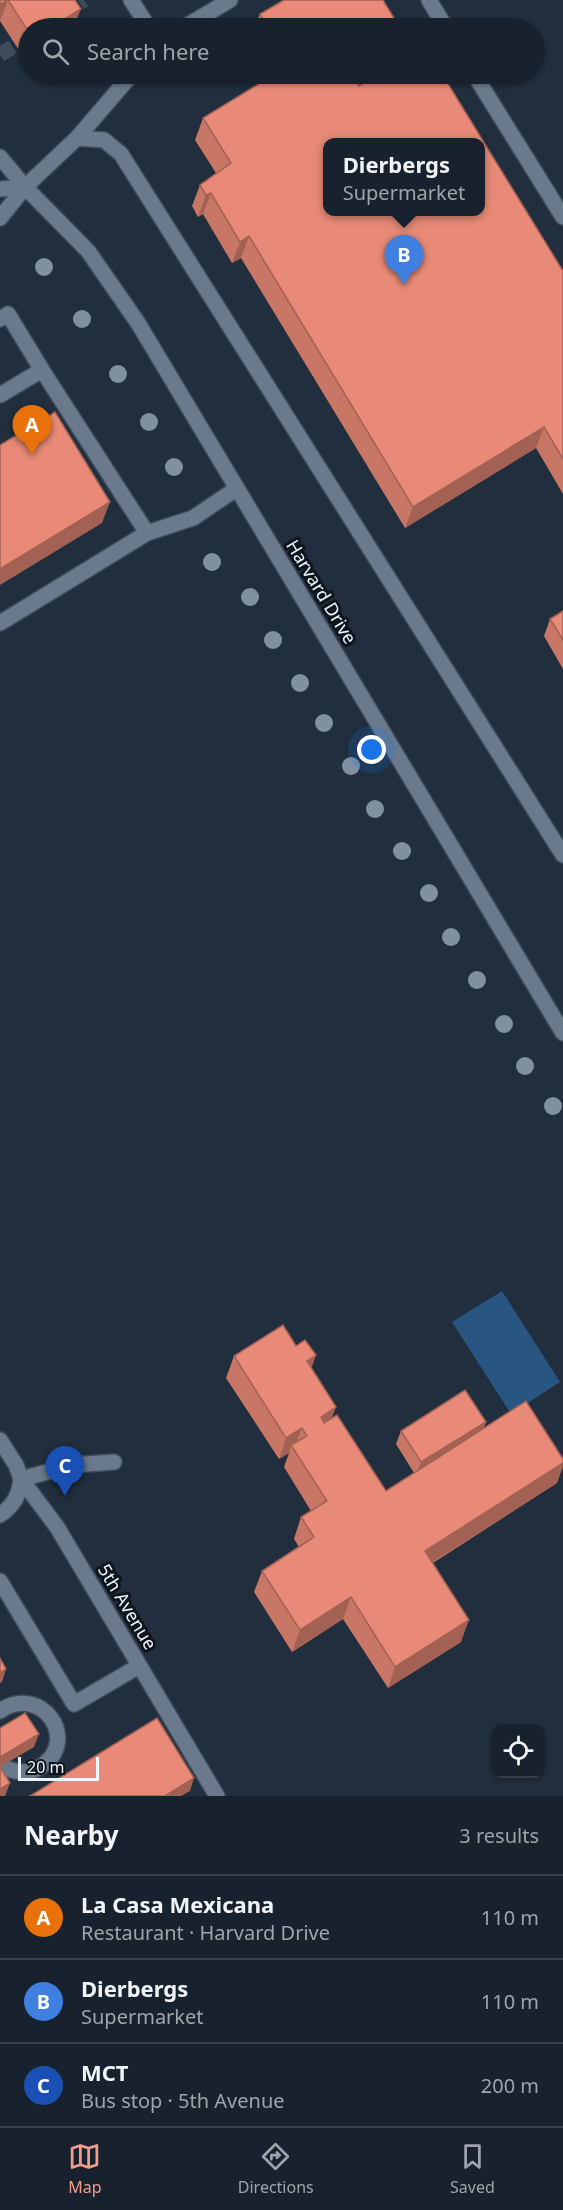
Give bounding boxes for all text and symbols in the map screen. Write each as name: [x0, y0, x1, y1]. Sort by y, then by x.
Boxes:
search box: [18, 18, 545, 84]
icon: search: [39, 35, 72, 68]
text: Search here: [87, 36, 209, 66]
popup: [323, 138, 485, 216]
text: Dierbergs: [343, 149, 450, 179]
text: Supermarket: [343, 179, 465, 206]
pin: B: [384, 236, 424, 285]
pin: A: [12, 406, 51, 455]
street label: Harvard Drive: [281, 535, 362, 648]
your location: [357, 735, 386, 764]
pin: C: [46, 1446, 84, 1496]
street label: 5th Avenue: [93, 1559, 163, 1654]
map controls: [491, 1724, 545, 1778]
button: locate: [491, 1724, 545, 1778]
scale bar: [18, 1754, 99, 1782]
text: 20 m: [27, 1756, 64, 1778]
text: Nearby: [24, 1817, 119, 1853]
text: 3 results: [459, 1822, 539, 1849]
text: La Casa Mexicana: [81, 1889, 274, 1919]
text: A: [37, 1904, 50, 1931]
text: 110 m: [481, 1904, 539, 1931]
text: Restaurant · Harvard Drive: [81, 1919, 330, 1946]
text: Dierbergs: [81, 1973, 188, 2003]
text: B: [37, 1988, 50, 2015]
text: 110 m: [481, 1988, 539, 2015]
text: Supermarket: [81, 2003, 204, 2030]
text: MCT: [81, 2057, 129, 2087]
text: C: [37, 2072, 50, 2099]
text: 200 m: [481, 2072, 539, 2099]
text: Bus stop · 5th Avenue: [81, 2087, 285, 2114]
tab: Map: [68, 2140, 101, 2198]
tab: Directions: [238, 2140, 314, 2198]
tab: Saved: [450, 2140, 495, 2198]

